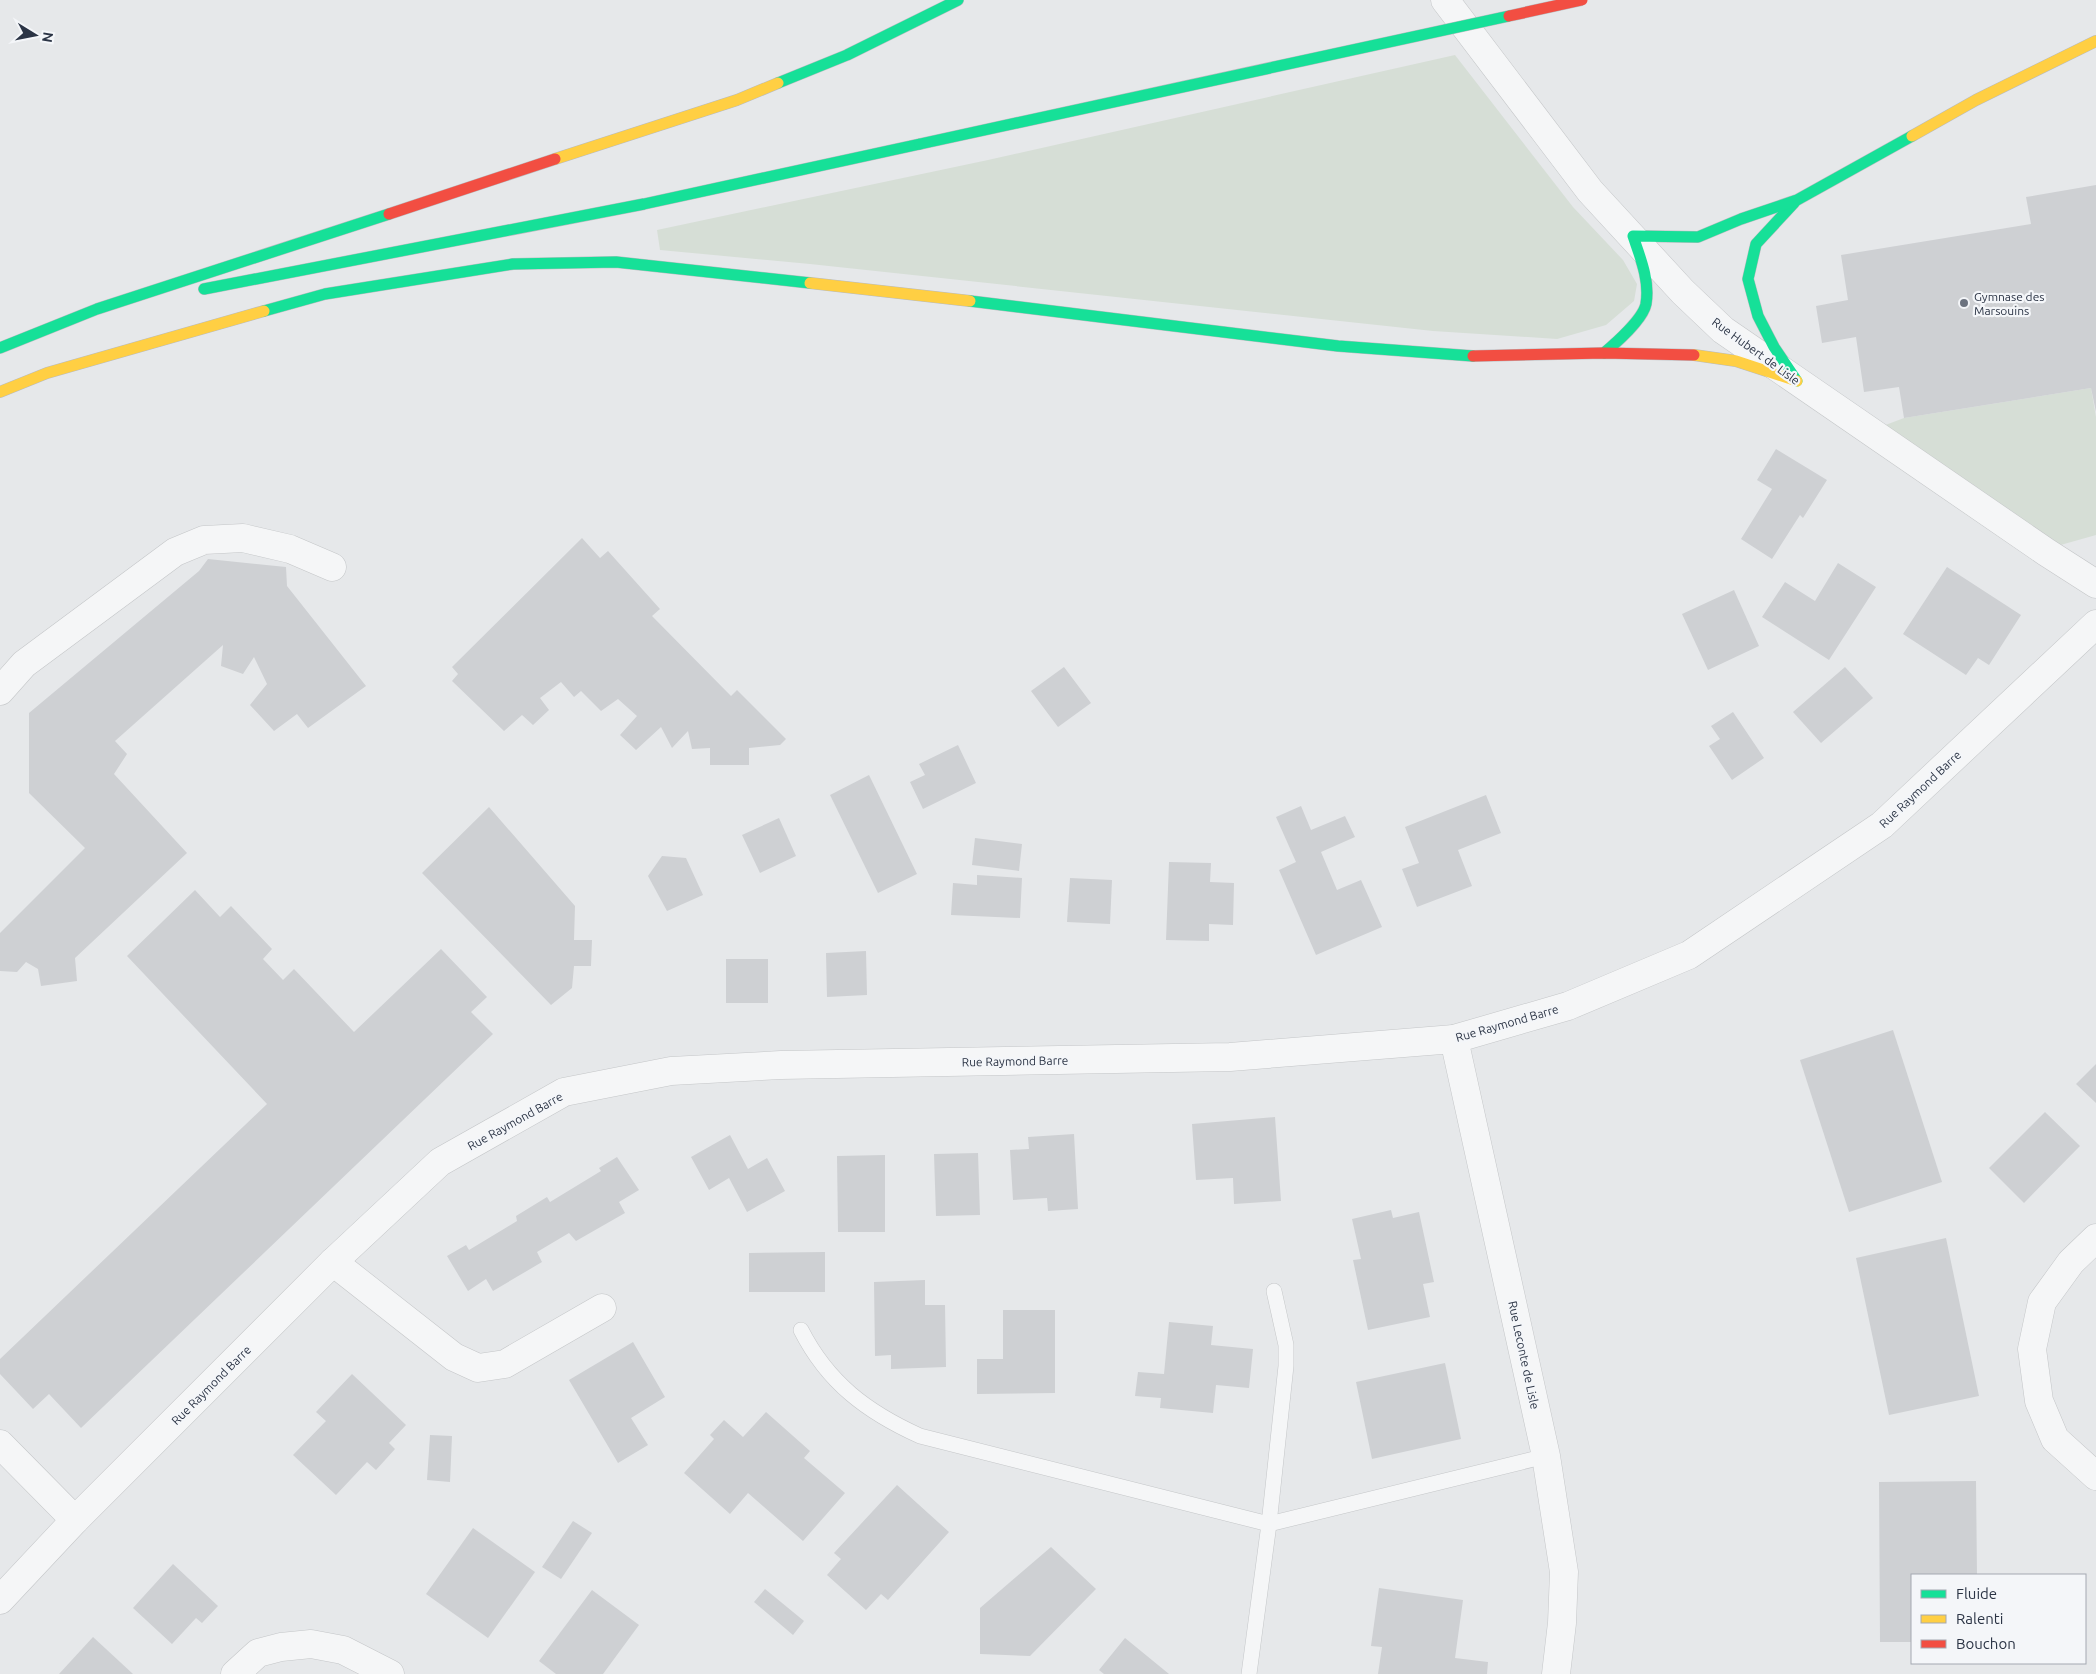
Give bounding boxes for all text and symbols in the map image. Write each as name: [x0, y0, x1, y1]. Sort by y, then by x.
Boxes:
north arrow: [10, 10, 60, 60]
text: N: [39, 31, 57, 44]
place label: Gymnase des Marsouins: [1974, 290, 2044, 317]
marker: Gymnase des Marsouins: [1958, 297, 1970, 309]
street label: Rue Hubert de Lisle: [1710, 315, 1802, 387]
street label: Rue Raymond Barre: [1877, 748, 1963, 830]
street label: Rue Raymond Barre: [1454, 1002, 1560, 1044]
street label: Rue Raymond Barre: [962, 1054, 1068, 1068]
street label: Rue Raymond Barre: [465, 1089, 565, 1153]
street label: Rue Leconte de Lisle: [1506, 1300, 1542, 1410]
street label: Rue Raymond Barre: [169, 1343, 253, 1427]
legend: [1911, 1574, 2086, 1664]
text: Fluide: [1956, 1585, 1997, 1602]
text: Ralenti: [1956, 1610, 2003, 1627]
text: Bouchon: [1956, 1635, 2016, 1652]

